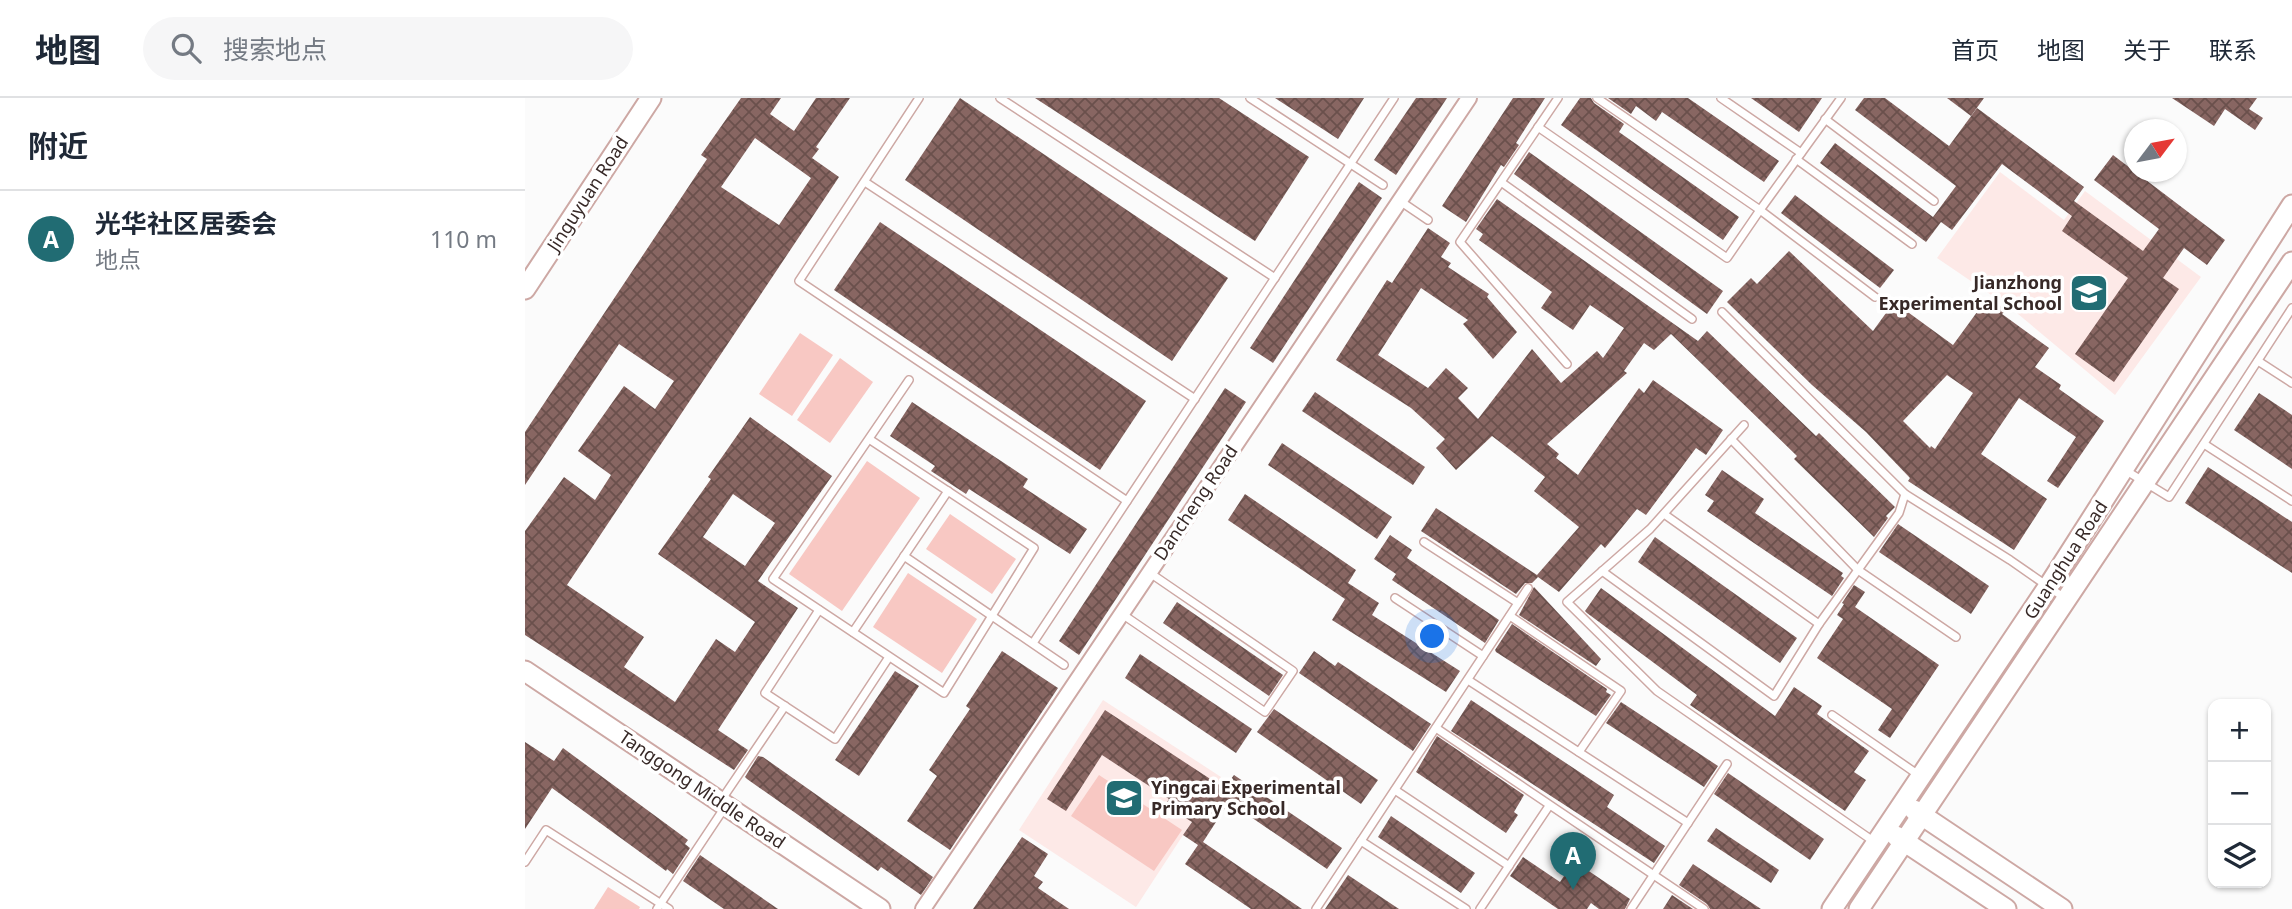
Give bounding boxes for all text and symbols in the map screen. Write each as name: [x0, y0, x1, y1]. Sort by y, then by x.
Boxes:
search box: [143, 17, 633, 80]
text: 地图: [35, 27, 101, 72]
icon: search: [167, 29, 205, 67]
text: 搜索地点: [223, 31, 327, 67]
text: 首页: [1951, 33, 1999, 66]
text: 地图: [2037, 33, 2085, 66]
text: 关于: [2123, 33, 2171, 66]
text: 联系: [2209, 33, 2257, 66]
north arrow: [2124, 119, 2187, 182]
text: 附近: [28, 125, 88, 166]
street label: Jinguyuan Road: [540, 131, 633, 257]
text: 光华社区居委会: [95, 205, 277, 241]
text: A: [43, 223, 59, 255]
text: 110 m: [430, 223, 497, 255]
text: 地点: [95, 243, 141, 275]
place label: Jianzhong Experimental School: [1879, 270, 2062, 315]
school or university icon: Jianzhong Experimental School: [2068, 272, 2110, 314]
street label: Dancheng Road: [1148, 440, 1243, 565]
street label: Guanghua Road: [2018, 496, 2112, 623]
your location: [1415, 619, 1449, 653]
map controls: [2208, 699, 2271, 888]
button: +: [2208, 699, 2271, 762]
street label: Tanggong Middle Road: [615, 725, 790, 854]
button: −: [2208, 762, 2271, 825]
place label: Yingcai Experimental Primary School: [1151, 775, 1341, 820]
school or university icon: Yingcai Experimental Primary School: [1103, 777, 1145, 819]
button: layers: [2208, 825, 2271, 888]
pin: A: [1550, 832, 1596, 890]

